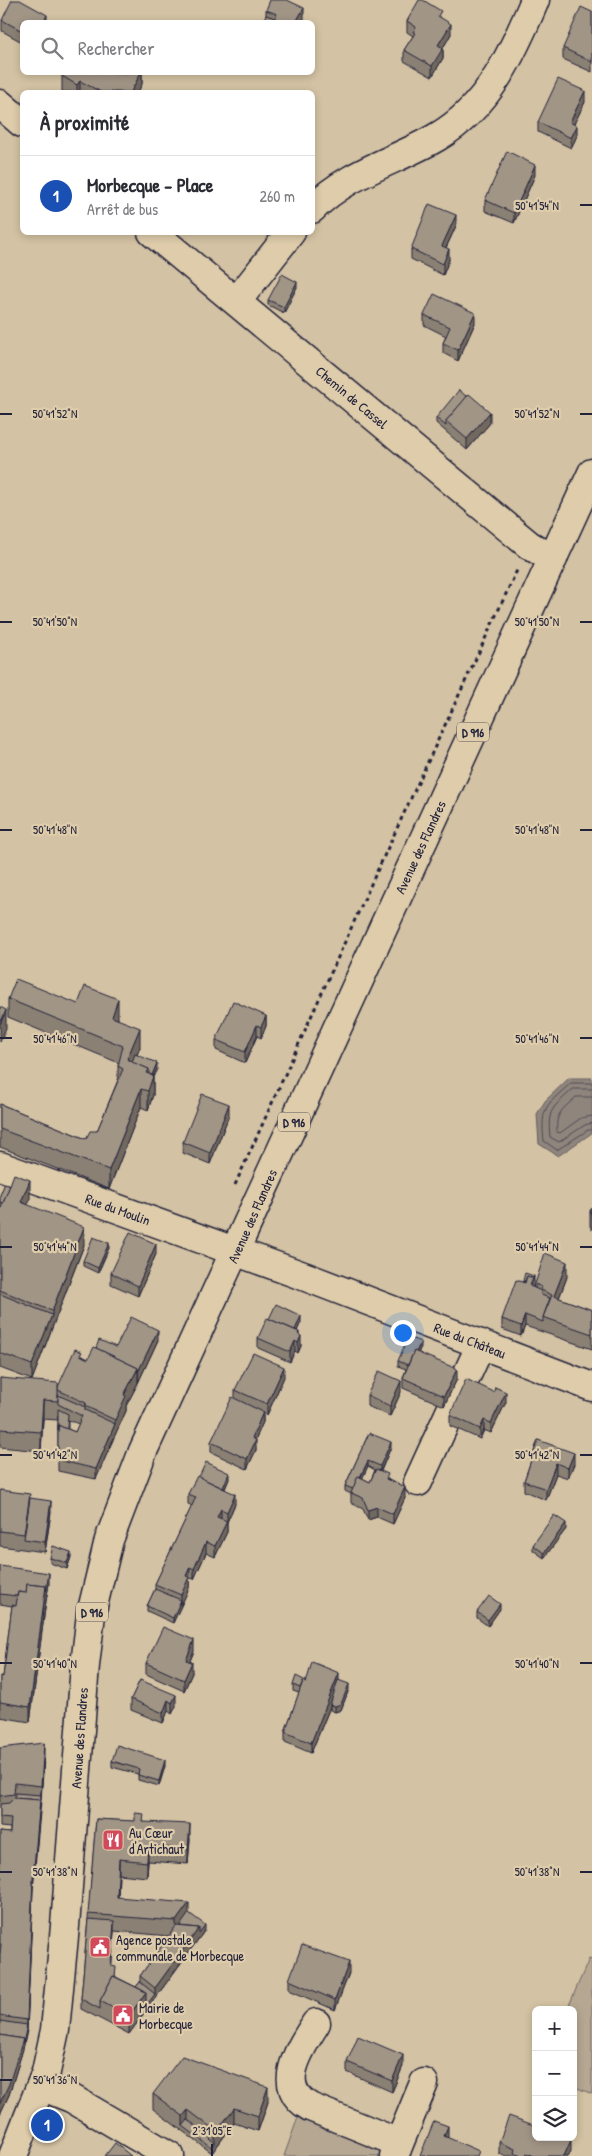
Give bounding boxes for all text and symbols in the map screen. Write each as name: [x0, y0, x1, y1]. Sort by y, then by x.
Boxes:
search box: [20, 20, 315, 75]
icon: search: [38, 34, 66, 62]
text: Rechercher: [78, 35, 155, 61]
text: À proximité: [40, 108, 129, 137]
text: Morbecque – Place: [87, 172, 213, 198]
text: 1: [53, 185, 59, 207]
text: 260 m: [259, 185, 295, 207]
text: 50°41'54"N: [515, 197, 559, 214]
text: Arrêt de bus: [87, 198, 158, 220]
street label: Chemin de Cassel: [312, 361, 392, 433]
text: 50°41'52"N: [33, 405, 77, 422]
text: 50°41'52"N: [515, 405, 559, 422]
text: 50°41'50"N: [33, 613, 77, 630]
text: 50°41'50"N: [515, 613, 559, 630]
road number: D 916: [457, 722, 489, 742]
street label: Avenue des Flandres: [390, 797, 450, 897]
text: 50°41'48"N: [33, 821, 77, 838]
text: 50°41'48"N: [515, 821, 559, 838]
text: 50°41'46"N: [33, 1030, 77, 1047]
text: 50°41'46"N: [515, 1030, 559, 1047]
road number: D 916: [278, 1112, 310, 1132]
street label: Avenue des Flandres: [223, 1166, 281, 1266]
street label: Rue du Moulin: [83, 1188, 153, 1230]
text: 50°41'44"N: [33, 1238, 77, 1255]
text: 50°41'44"N: [515, 1238, 559, 1255]
street label: Rue du Château: [431, 1318, 509, 1363]
your location: [390, 1320, 416, 1346]
text: 50°41'42"N: [33, 1446, 77, 1463]
text: 50°41'42"N: [515, 1446, 559, 1463]
road number: D 916: [76, 1602, 108, 1621]
text: 50°41'40"N: [33, 1655, 77, 1672]
text: 50°41'40"N: [515, 1655, 559, 1672]
street label: Avenue des Flandres: [66, 1687, 92, 1789]
place label: Au Cœur d'Artichaut: [129, 1823, 184, 1858]
restaurant icon: Au Cœur d'Artichaut: [101, 1828, 125, 1852]
text: 50°41'38"N: [33, 1863, 77, 1880]
text: 50°41'38"N: [515, 1863, 559, 1880]
place label: Agence postale communale de Morbecque: [116, 1930, 245, 1966]
public building icon: Agence postale communale de Morbecque: [88, 1935, 112, 1959]
place label: Mairie de Morbecque: [139, 1998, 193, 2034]
public building icon: Mairie de Morbecque: [111, 2003, 135, 2027]
map controls: [532, 2006, 577, 2141]
button: +: [532, 2006, 577, 2051]
button: −: [532, 2051, 577, 2096]
text: 50°41'36"N: [33, 2071, 77, 2088]
button: layers: [532, 2096, 577, 2141]
pin: 1: [31, 2106, 63, 2144]
text: 2°31'05"E: [192, 2122, 232, 2139]

